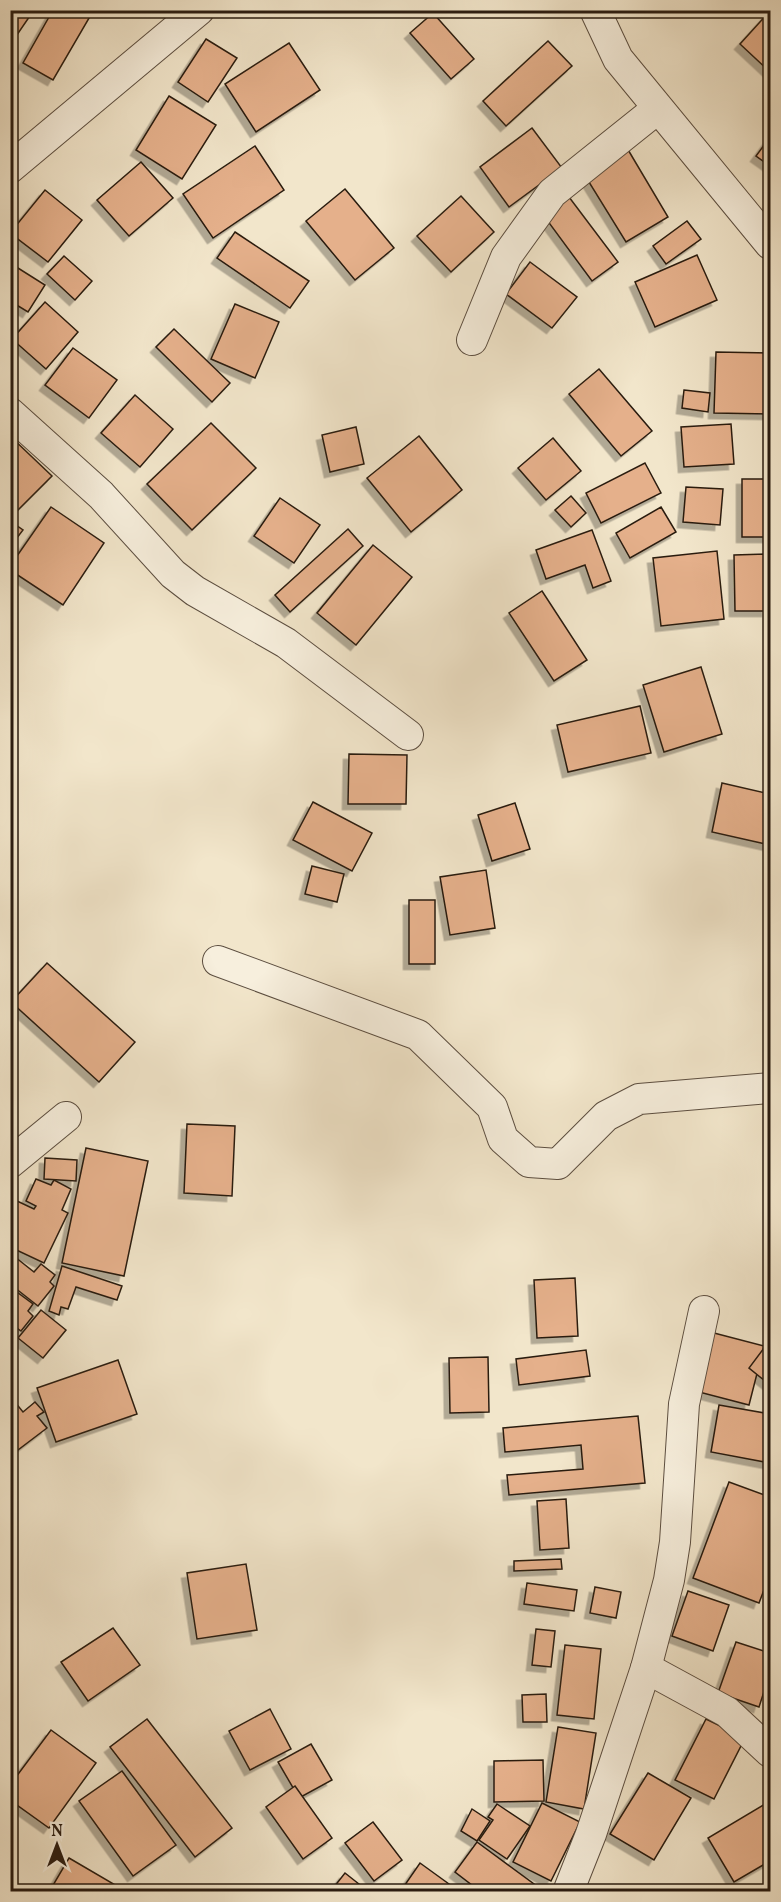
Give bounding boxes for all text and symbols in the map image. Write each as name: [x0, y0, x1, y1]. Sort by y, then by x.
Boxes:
north arrow: [27, 1815, 87, 1875]
text: N: [51, 1821, 63, 1843]

